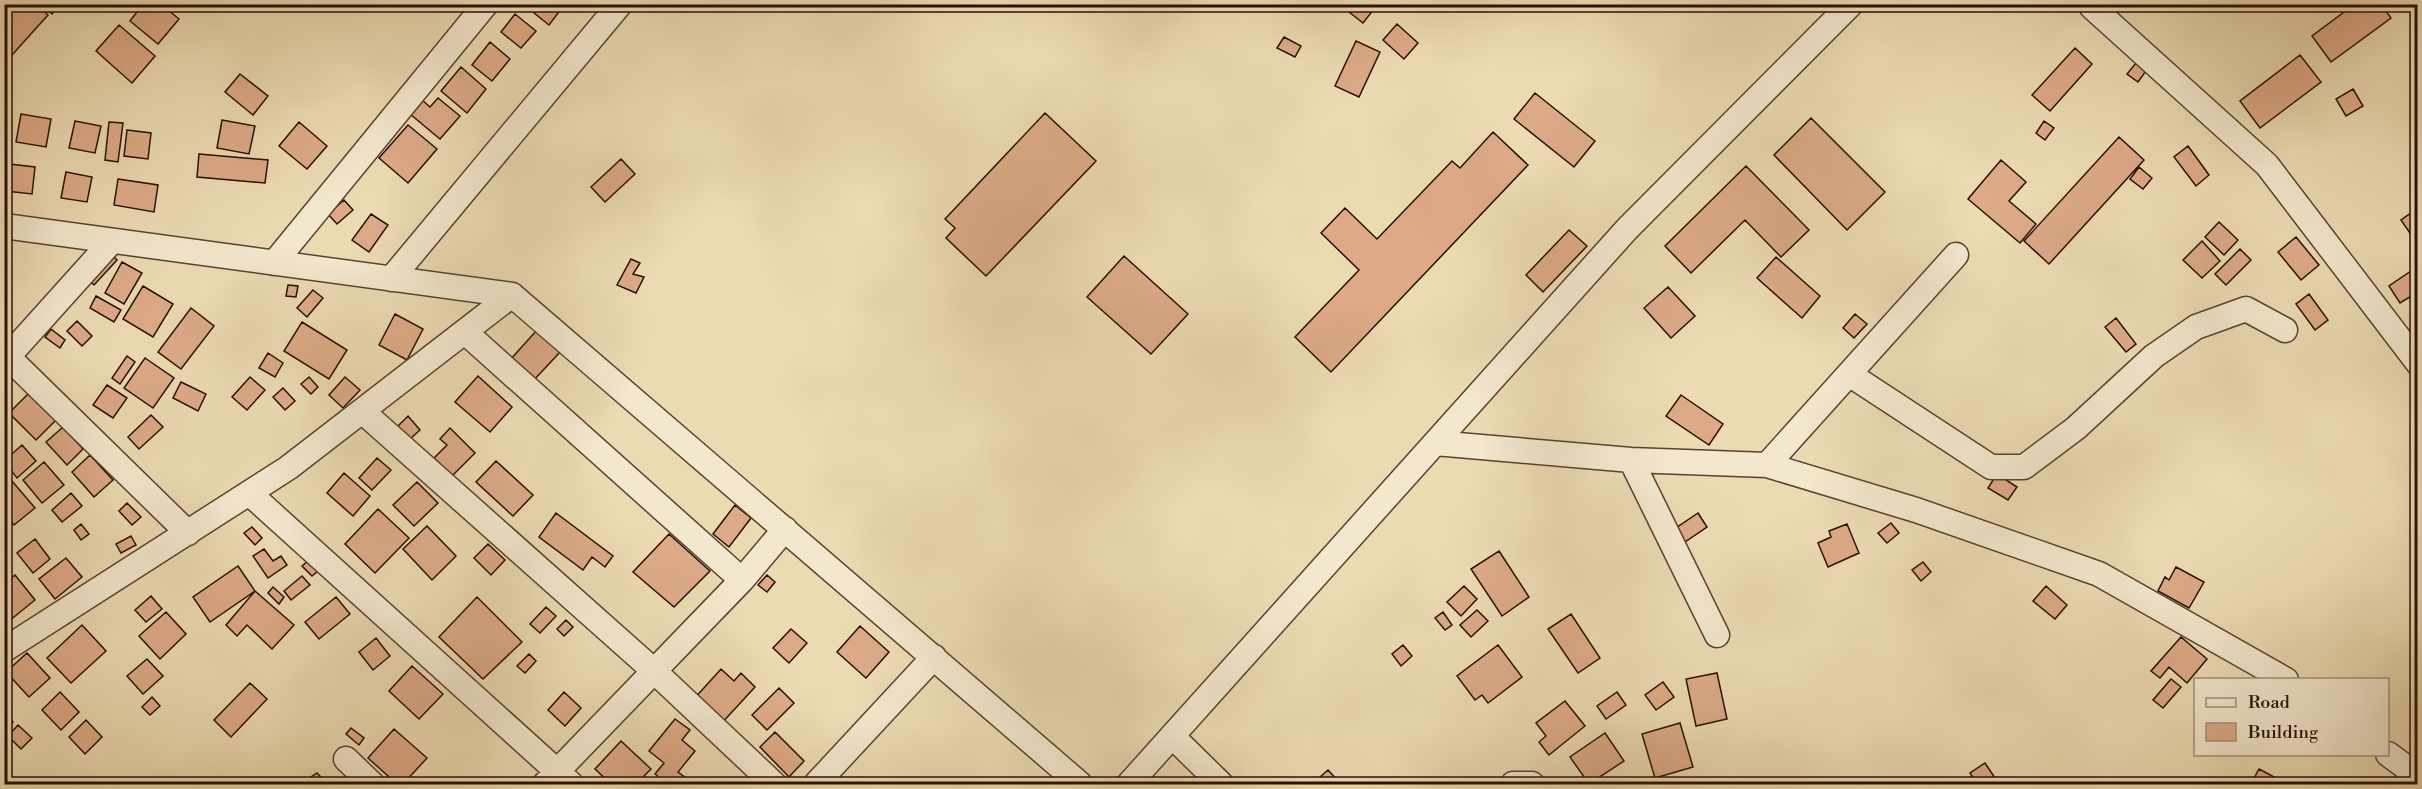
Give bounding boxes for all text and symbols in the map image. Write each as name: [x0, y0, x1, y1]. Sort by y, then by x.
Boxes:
legend: [2194, 678, 2389, 756]
text: Road: [2248, 691, 2291, 714]
text: Building: [2247, 721, 2319, 744]

